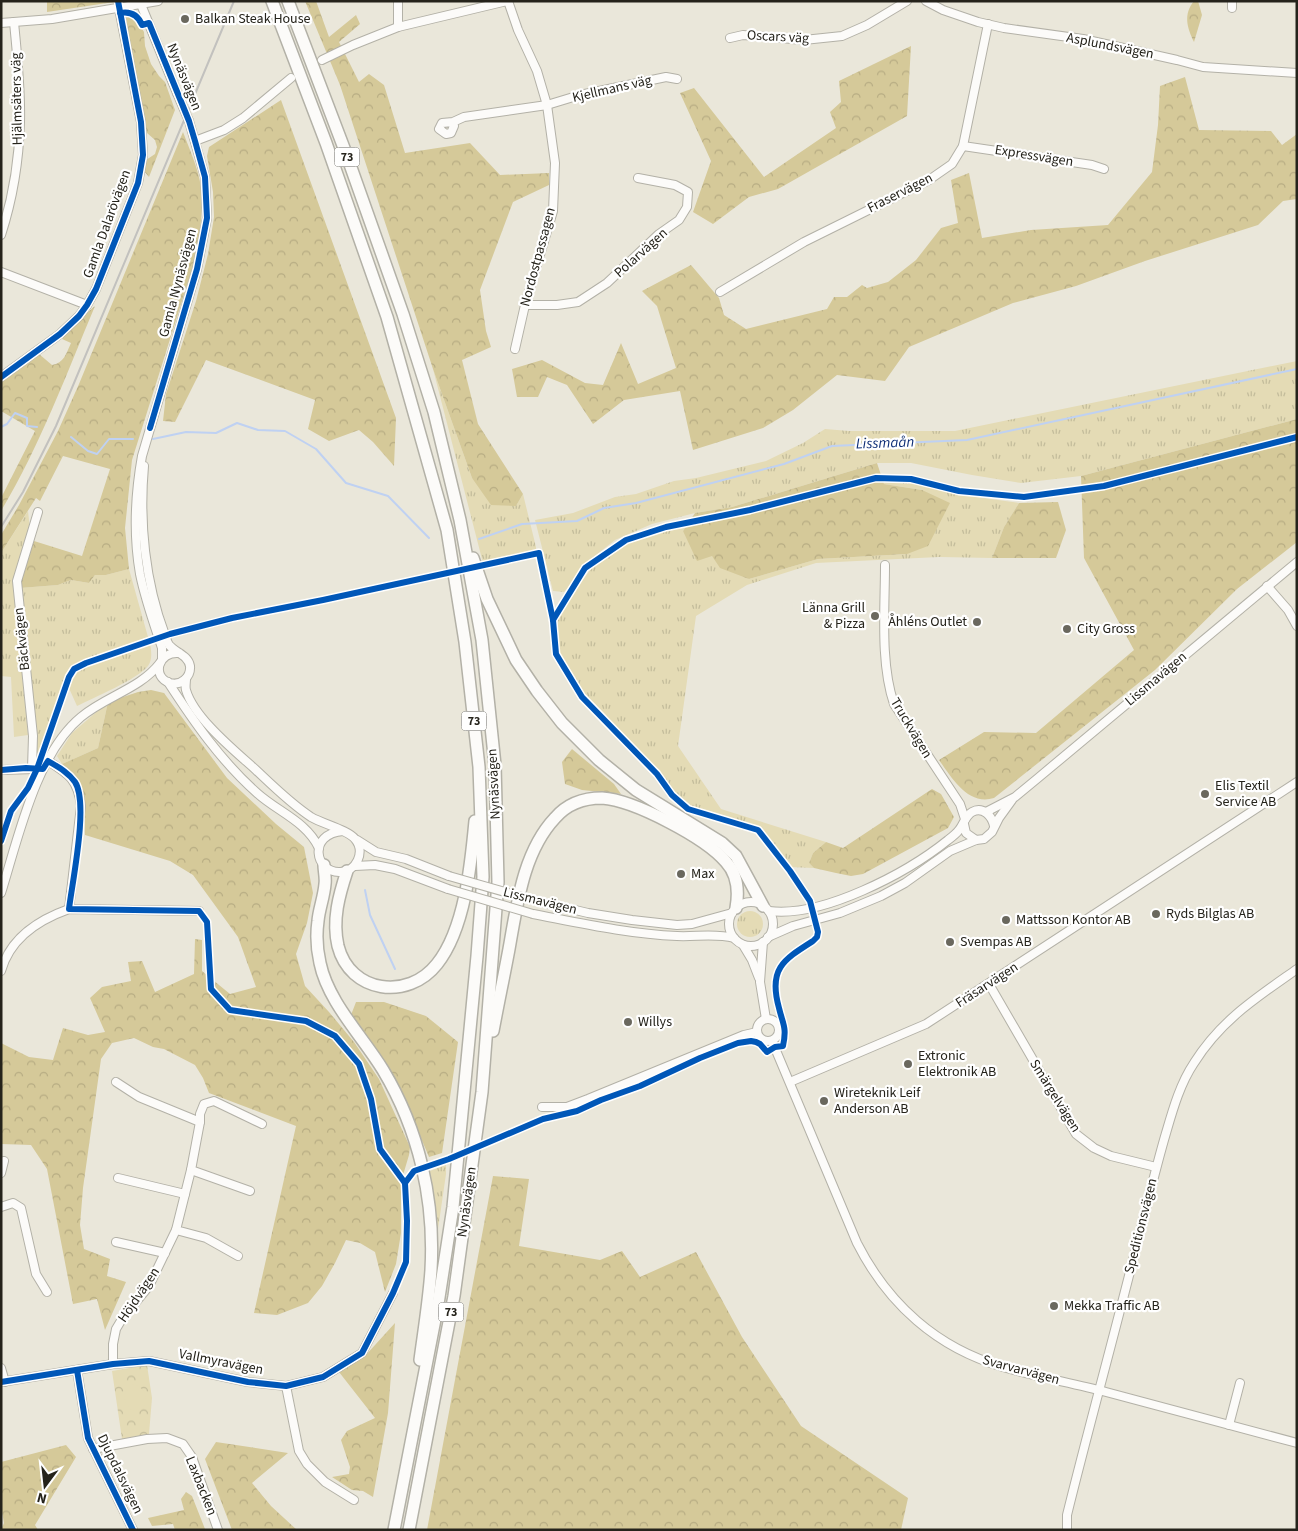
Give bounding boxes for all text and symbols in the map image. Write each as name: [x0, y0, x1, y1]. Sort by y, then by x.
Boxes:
place label: Balkan Steak House: [195, 9, 311, 29]
marker: Balkan Steak House: [179, 13, 191, 25]
street label: Oscars väg: [746, 25, 810, 49]
street label: Asplundsvägen: [1064, 28, 1156, 64]
street label: Nynäsvägen: [161, 40, 207, 114]
street label: Hjälmsäters väg: [6, 52, 28, 146]
street label: Kjellmans väg: [570, 70, 654, 108]
street label: Expressvägen: [993, 140, 1075, 172]
road number: 73: [334, 148, 360, 166]
street label: Gamla Dalarövägen: [78, 167, 136, 281]
street label: Fraservägen: [864, 168, 936, 218]
street label: Nordostpassagen: [515, 205, 561, 309]
street label: Polarvägen: [610, 224, 672, 282]
street label: Gamla Nynäsvägen: [154, 226, 202, 340]
water label: Lissmaån: [855, 431, 915, 455]
place label: Länna Grill & Pizza: [802, 598, 865, 634]
street label: Bäckvägen: [9, 606, 35, 672]
marker: Länna Grill & Pizza: [869, 610, 881, 622]
place label: Åhléns Outlet: [888, 612, 967, 632]
marker: Åhléns Outlet: [971, 616, 983, 628]
place label: City Gross: [1077, 619, 1135, 639]
marker: City Gross: [1061, 623, 1073, 635]
street label: Lissmavägen: [1121, 647, 1191, 711]
street label: Truckvägen: [885, 694, 937, 762]
road number: 73: [462, 711, 486, 730]
street label: Nynäsvägen: [482, 748, 506, 820]
place label: Elis Textil Service AB: [1215, 776, 1276, 812]
marker: Elis Textil Service AB: [1199, 788, 1211, 800]
place label: Max: [691, 864, 715, 884]
marker: Max: [675, 868, 687, 880]
street label: Lissmavägen: [501, 882, 579, 920]
place label: Ryds Bilglas AB: [1166, 904, 1254, 924]
marker: Ryds Bilglas AB: [1150, 908, 1162, 920]
place label: Mattsson Kontor AB: [1016, 910, 1131, 930]
marker: Mattsson Kontor AB: [1000, 914, 1012, 926]
place label: Svempas AB: [960, 932, 1032, 952]
marker: Svempas AB: [944, 936, 956, 948]
street label: Fräsarvägen: [952, 957, 1022, 1013]
place label: Willys: [638, 1012, 672, 1032]
marker: Willys: [622, 1016, 634, 1028]
place label: Extronic Elektronik AB: [918, 1046, 996, 1082]
street label: Smärgelvägen: [1025, 1056, 1085, 1136]
marker: Extronic Elektronik AB: [902, 1058, 914, 1070]
place label: Wireteknik Leif Anderson AB: [834, 1083, 921, 1119]
marker: Wireteknik Leif Anderson AB: [818, 1095, 830, 1107]
street label: Nynäsvägen: [452, 1165, 482, 1239]
street label: Speditionsvägen: [1120, 1176, 1162, 1276]
street label: Höjdvägen: [113, 1263, 165, 1327]
place label: Mekka Traffic AB: [1064, 1296, 1160, 1316]
marker: Mekka Traffic AB: [1048, 1300, 1060, 1312]
road number: 73: [438, 1302, 464, 1321]
street label: Vallmyravägen: [177, 1344, 265, 1380]
street label: Svarvarvägen: [980, 1350, 1062, 1390]
street label: Djupdalsvägen: [92, 1431, 148, 1517]
street label: Laxbacken: [180, 1453, 222, 1519]
north arrow: [20, 1461, 70, 1511]
text: N: [35, 1487, 49, 1508]

